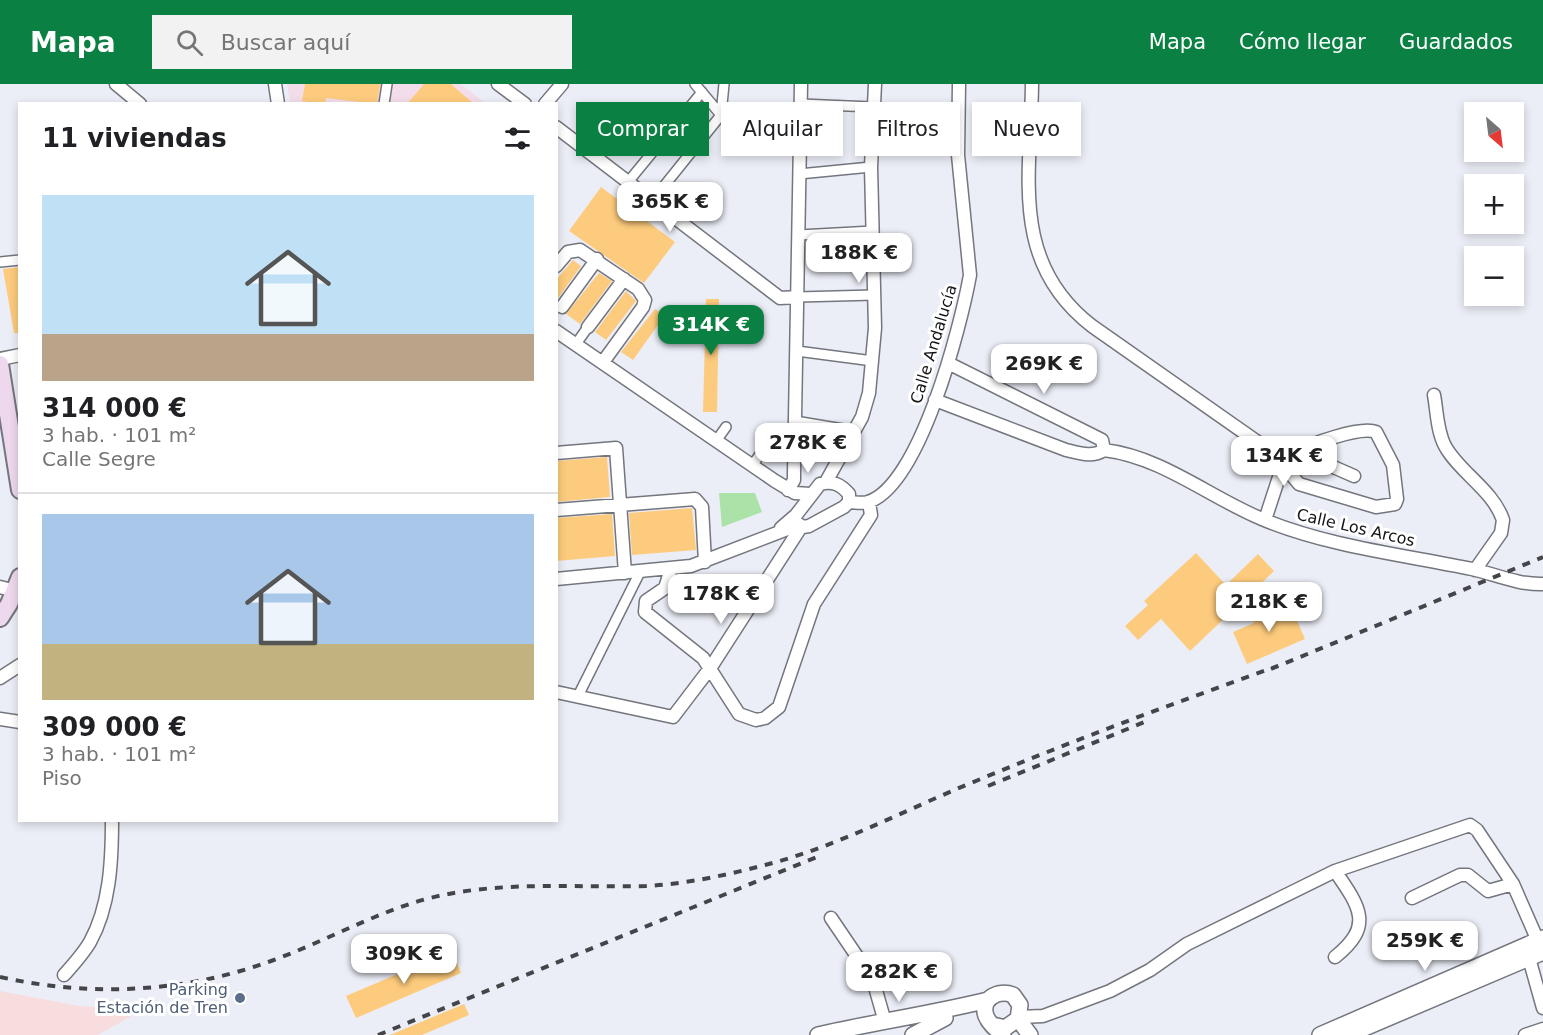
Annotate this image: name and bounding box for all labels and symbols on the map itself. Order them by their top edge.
north arrow [1464,102,1524,162]
pin: 365K € [621,182,719,233]
pin: 188K € [810,233,908,284]
street label: Calle Andalucía [906,282,961,406]
pin: 314K € [662,305,760,356]
pin: 269K € [995,344,1093,395]
pin: 278K € [759,423,857,474]
pin: 134K € [1235,436,1333,487]
street label: Calle Los Arcos [1295,505,1417,550]
pin: 178K € [672,574,770,625]
pin: 218K € [1220,582,1318,633]
pin: 259K € [1376,921,1474,972]
pin: 309K € [355,934,453,985]
pin: 282K € [850,952,948,1003]
place label: Parking Estación de Tren [97,980,228,1017]
marker: Parking Estación de Tren [233,991,247,1005]

